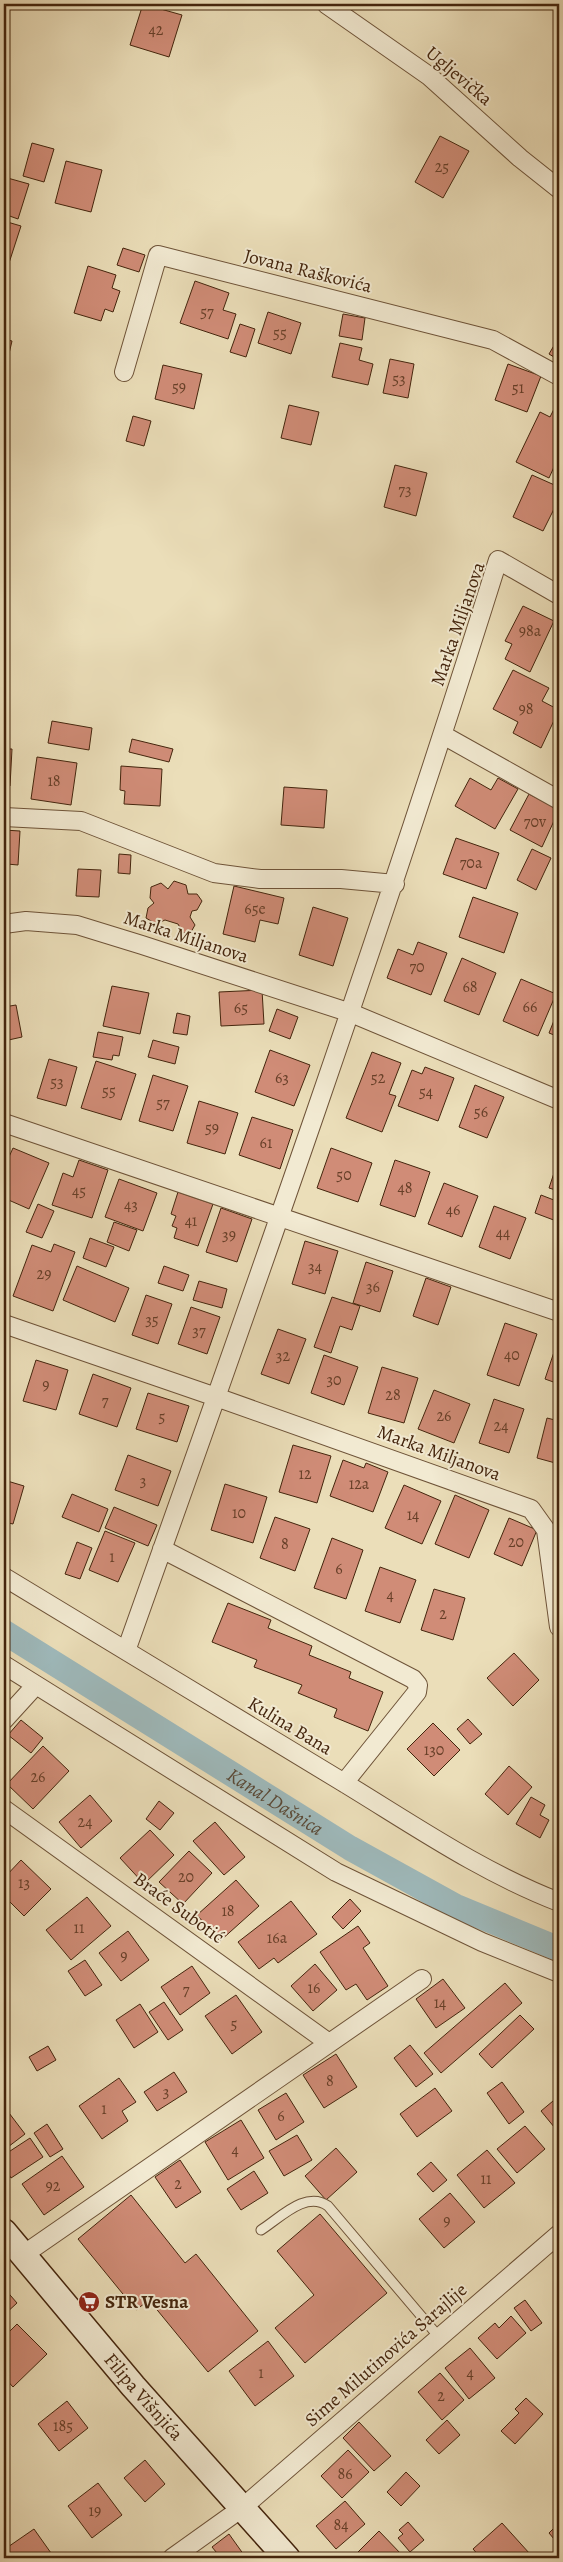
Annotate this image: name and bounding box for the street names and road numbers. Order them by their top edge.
street label: Ugljevička [420,40,498,112]
street label: Jovana Raškovića [241,243,375,300]
street label: Marka Miljanova [425,558,491,690]
street label: Marka Miljanova [120,905,252,969]
street label: Marka Miljanova [374,1419,505,1487]
street label: Kulina Bana [243,1691,337,1762]
street label: Braće Subotić [128,1866,230,1950]
street label: Sime Milutinovića Sarajlije [299,2277,473,2433]
street label: Filipa Višnjića [98,2348,189,2446]

